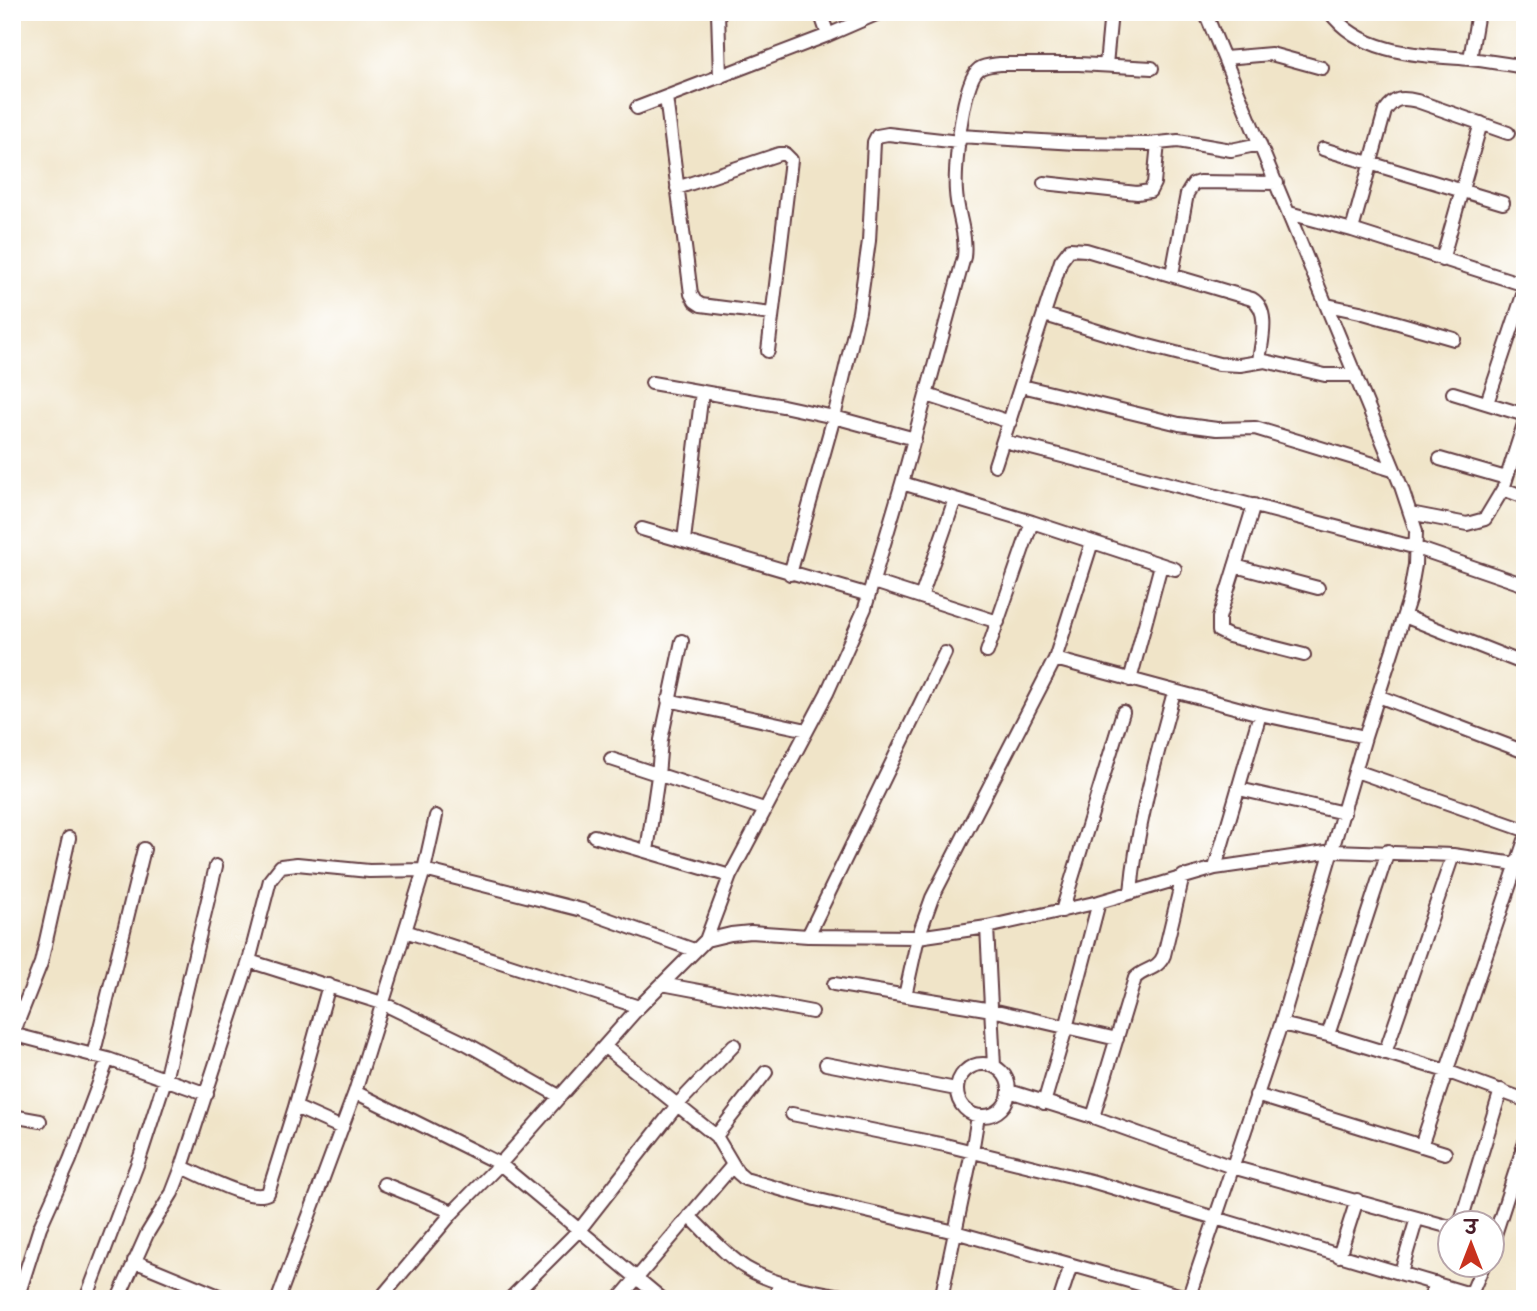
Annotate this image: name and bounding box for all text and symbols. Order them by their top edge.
north arrow [1436,1210,1506,1280]
text: उ [1463,1219,1480,1242]

